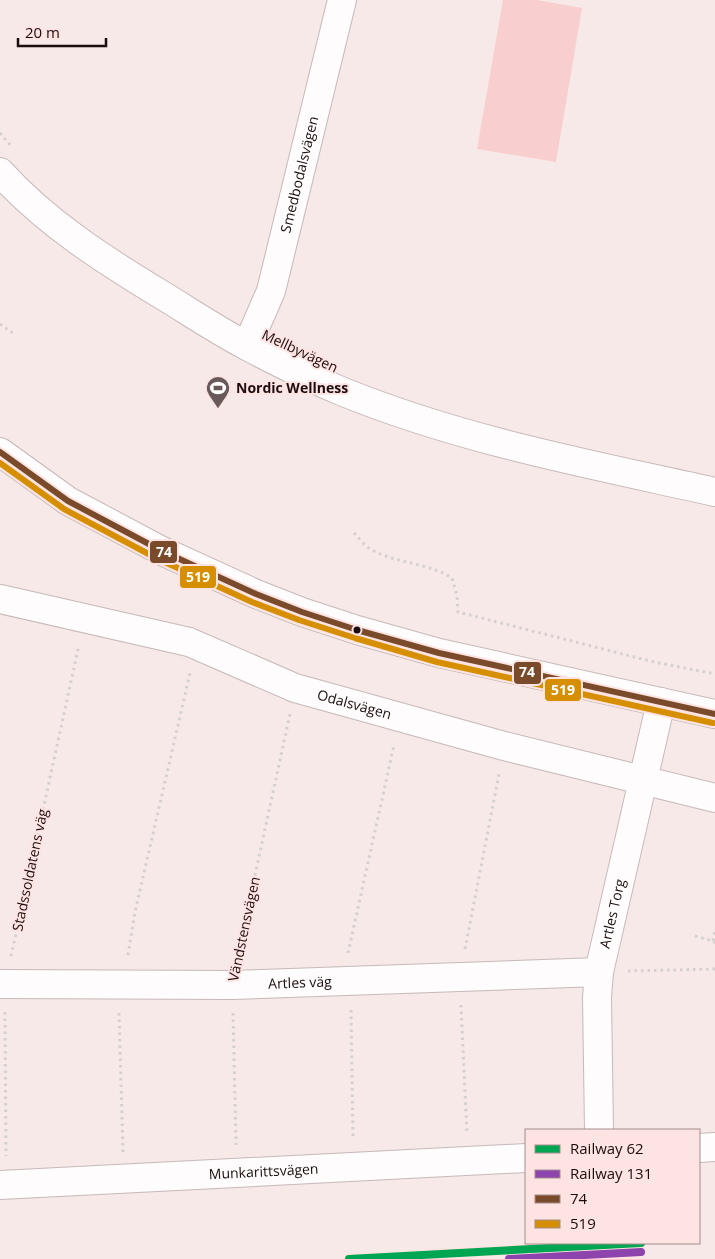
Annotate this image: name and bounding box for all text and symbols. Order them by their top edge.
scale bar [18,15,105,47]
text: 20 m [25,22,60,42]
street label: Smedbodalsvägen [276,114,322,235]
street label: Mellbyvägen [259,325,341,376]
sports icon: Nordic Wellness [205,375,231,409]
place label: Nordic Wellness [236,378,348,397]
line badge: 74 [149,540,178,564]
text: 74 [156,542,172,561]
line badge: 519 [179,565,217,589]
text: 519 [186,567,210,586]
unlabelled marker [352,625,362,635]
line badge: 74 [513,661,542,685]
text: 74 [519,662,535,681]
line badge: 519 [544,678,582,702]
text: 519 [551,680,575,699]
street label: Odalsvägen [315,685,394,723]
street label: Stadssoldatens väg [7,807,52,933]
street label: Vändstensvägen [223,875,264,983]
street label: Artles Torg [595,876,629,950]
street label: Artles väg [268,971,333,993]
legend [525,1129,700,1244]
text: Railway 62 [570,1138,644,1158]
street label: Munkarittsvägen [208,1159,319,1183]
text: Railway 131 [570,1163,652,1183]
text: 74 [570,1188,588,1208]
text: 519 [570,1213,596,1233]

